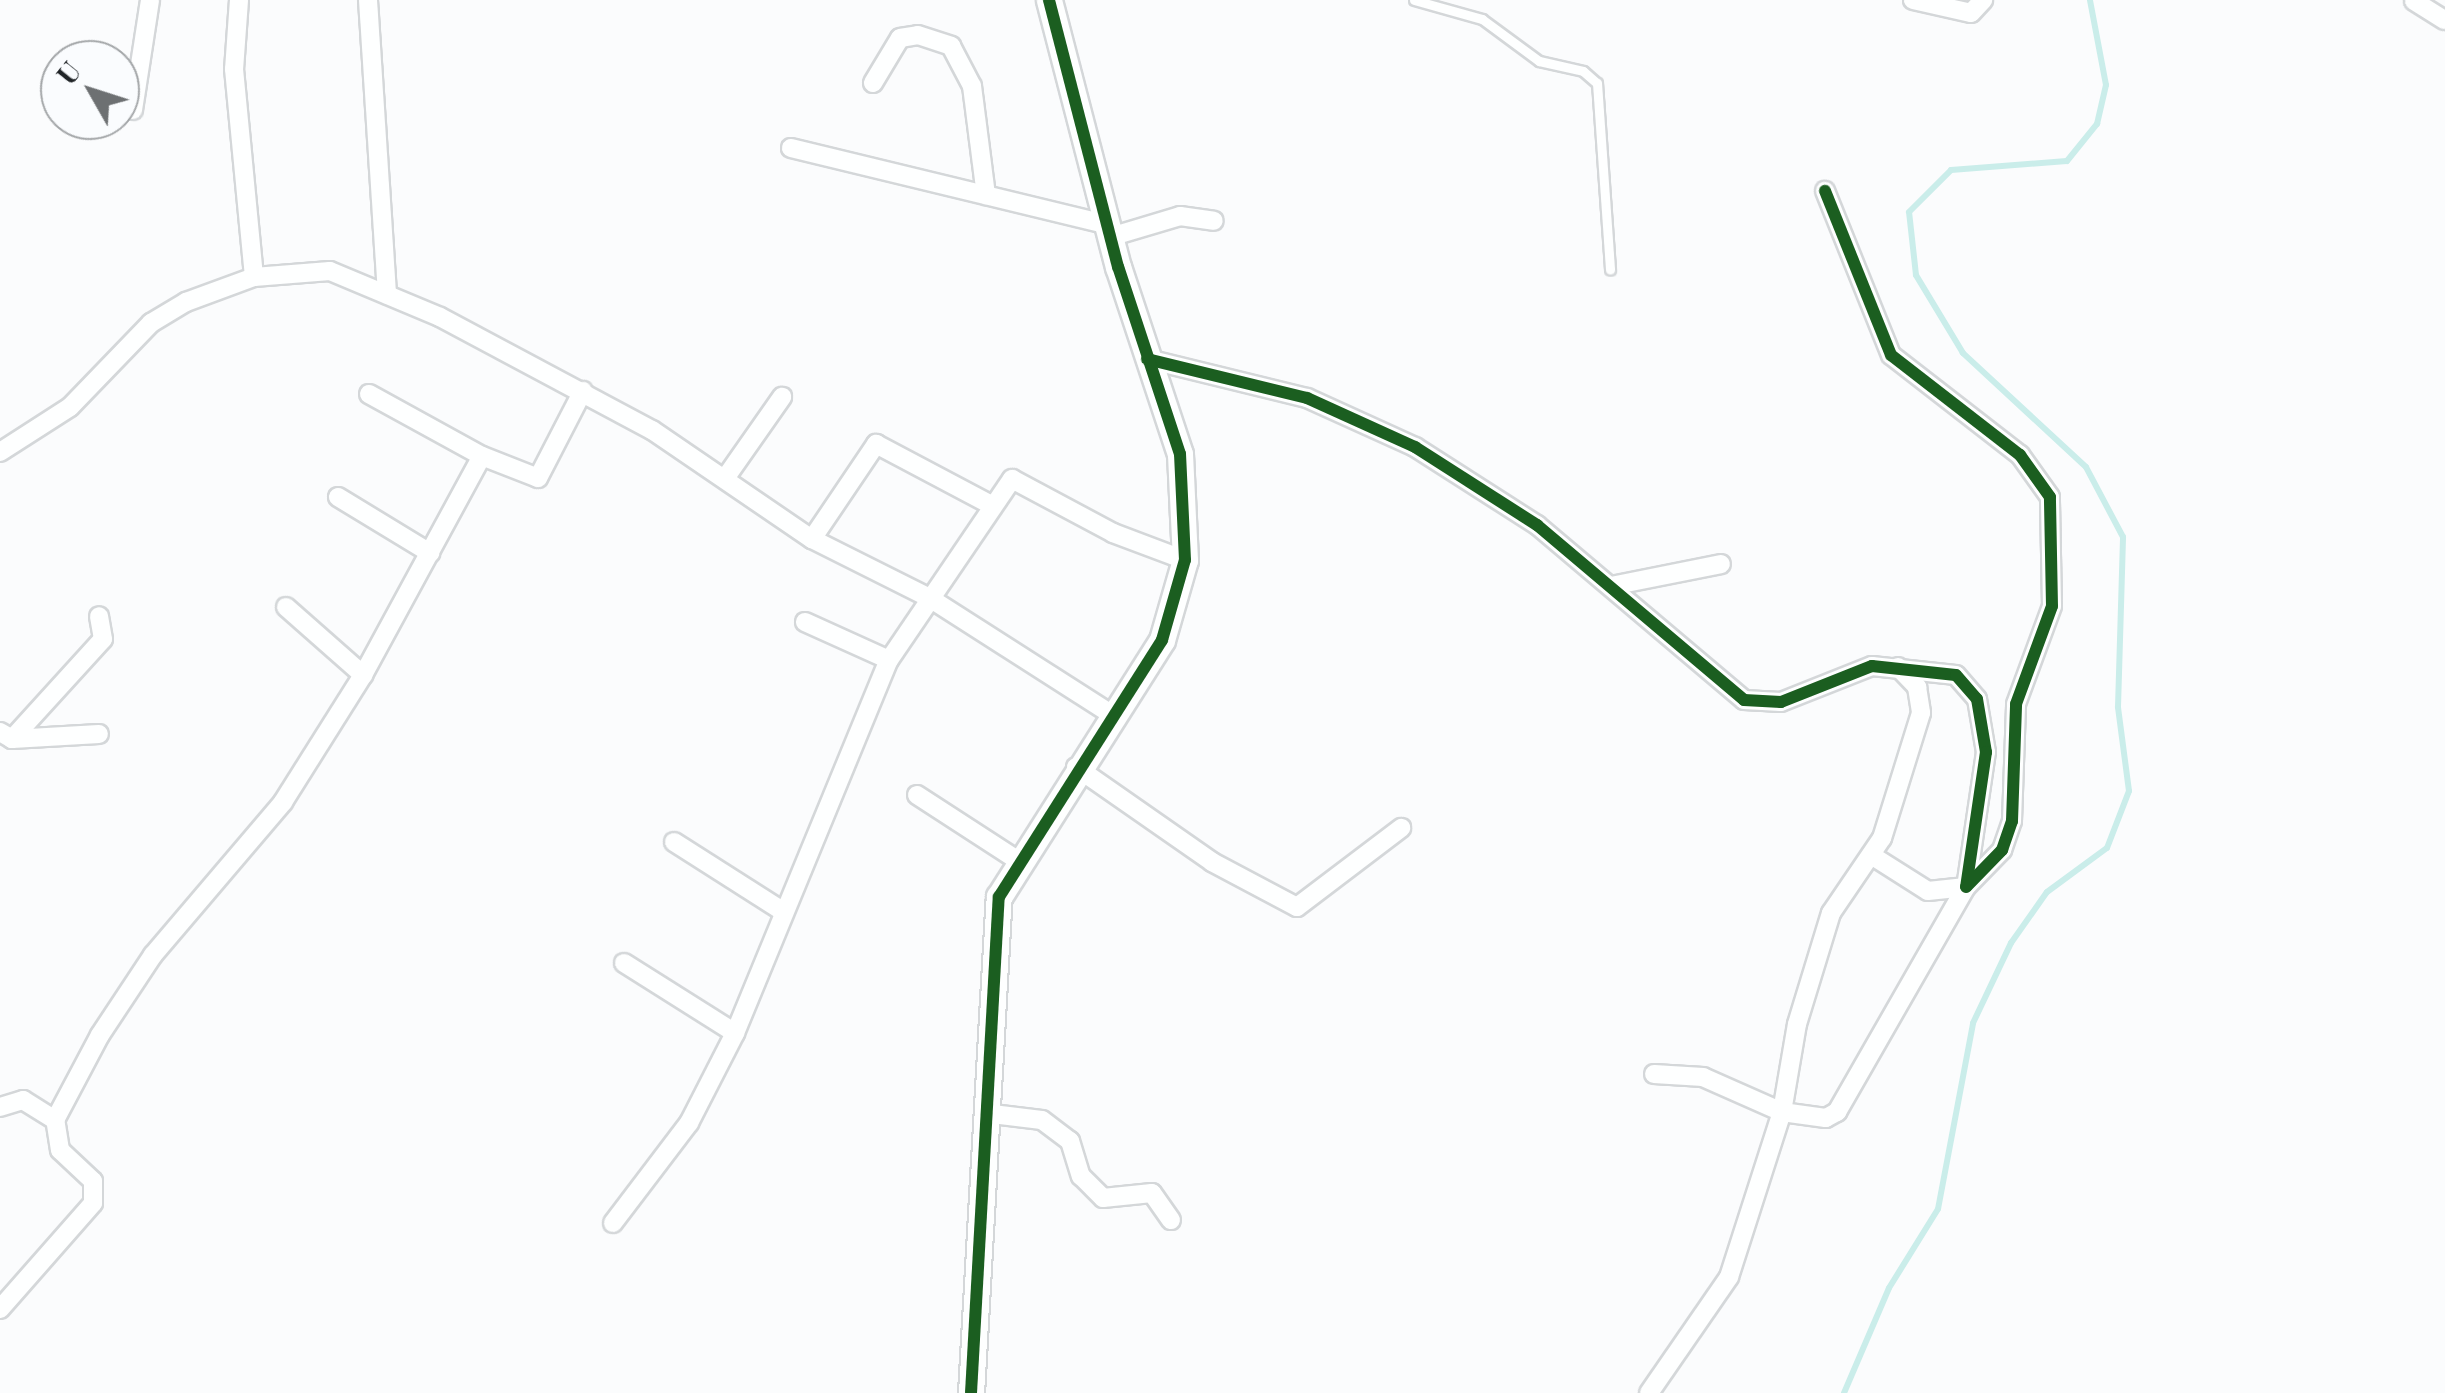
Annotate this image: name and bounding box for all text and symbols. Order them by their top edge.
north arrow [40,40,140,140]
text: U [47,53,88,91]

